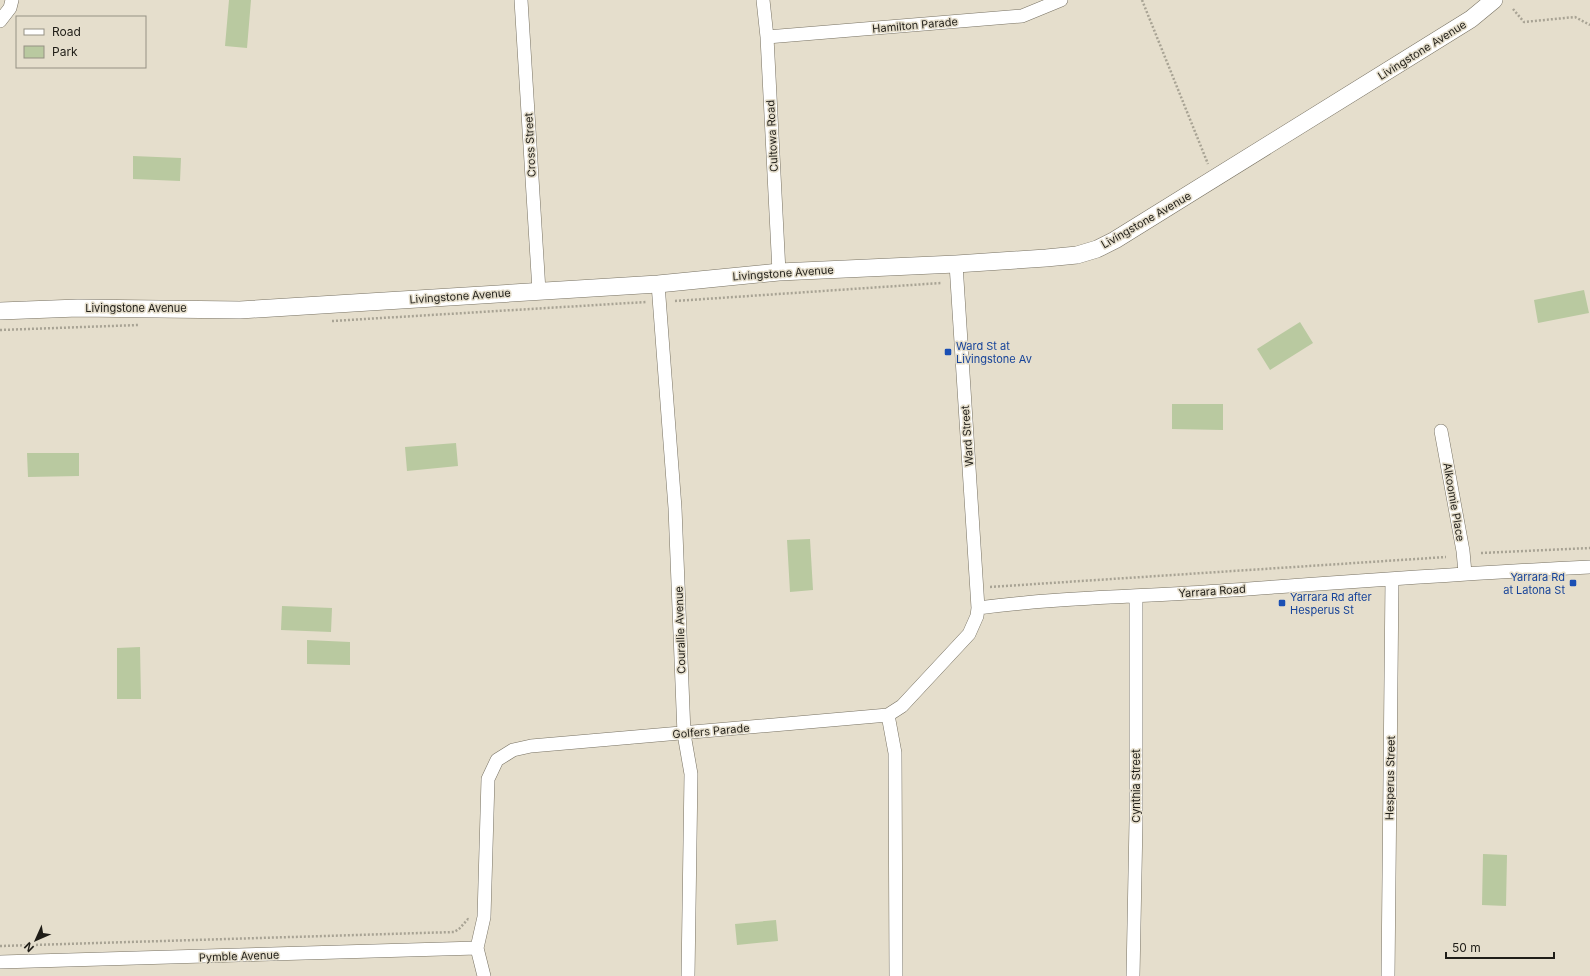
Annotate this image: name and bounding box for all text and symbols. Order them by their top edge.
street label: Hamilton Parade [872,14,958,36]
legend [16,16,146,68]
street label: Livingstone Avenue [1375,17,1469,83]
text: Road [52,24,81,39]
text: Park [52,44,78,59]
street label: Cultowa Road [763,100,781,172]
street label: Cross Street [521,112,539,177]
street label: Livingstone Avenue [1099,189,1193,251]
street label: Livingstone Avenue [732,262,834,284]
street label: Livingstone Avenue [409,285,511,307]
street label: Livingstone Avenue [85,301,187,315]
place label: Ward St at Livingstone Av [956,339,1032,366]
marker: Ward St at Livingstone Av [943,347,953,357]
street label: Ward Street [958,405,976,467]
street label: Alkoomie Place [1440,462,1468,542]
place label: Yarrara Rd at Latona St [1503,570,1565,597]
marker: Yarrara Rd at Latona St [1568,578,1578,588]
street label: Yarrara Road [1178,582,1246,600]
street label: Courallie Avenue [671,586,689,674]
place label: Yarrara Rd after Hesperus St [1290,590,1372,617]
marker: Yarrara Rd after Hesperus St [1277,598,1287,608]
street label: Golfers Parade [672,721,750,741]
street label: Hesperus Street [1382,735,1398,820]
street label: Cynthia Street [1129,749,1143,823]
north arrow [16,920,56,960]
scale bar [1446,934,1554,960]
text: N [21,939,37,955]
text: 50 m [1452,940,1481,955]
street label: Pymble Avenue [199,948,279,964]

